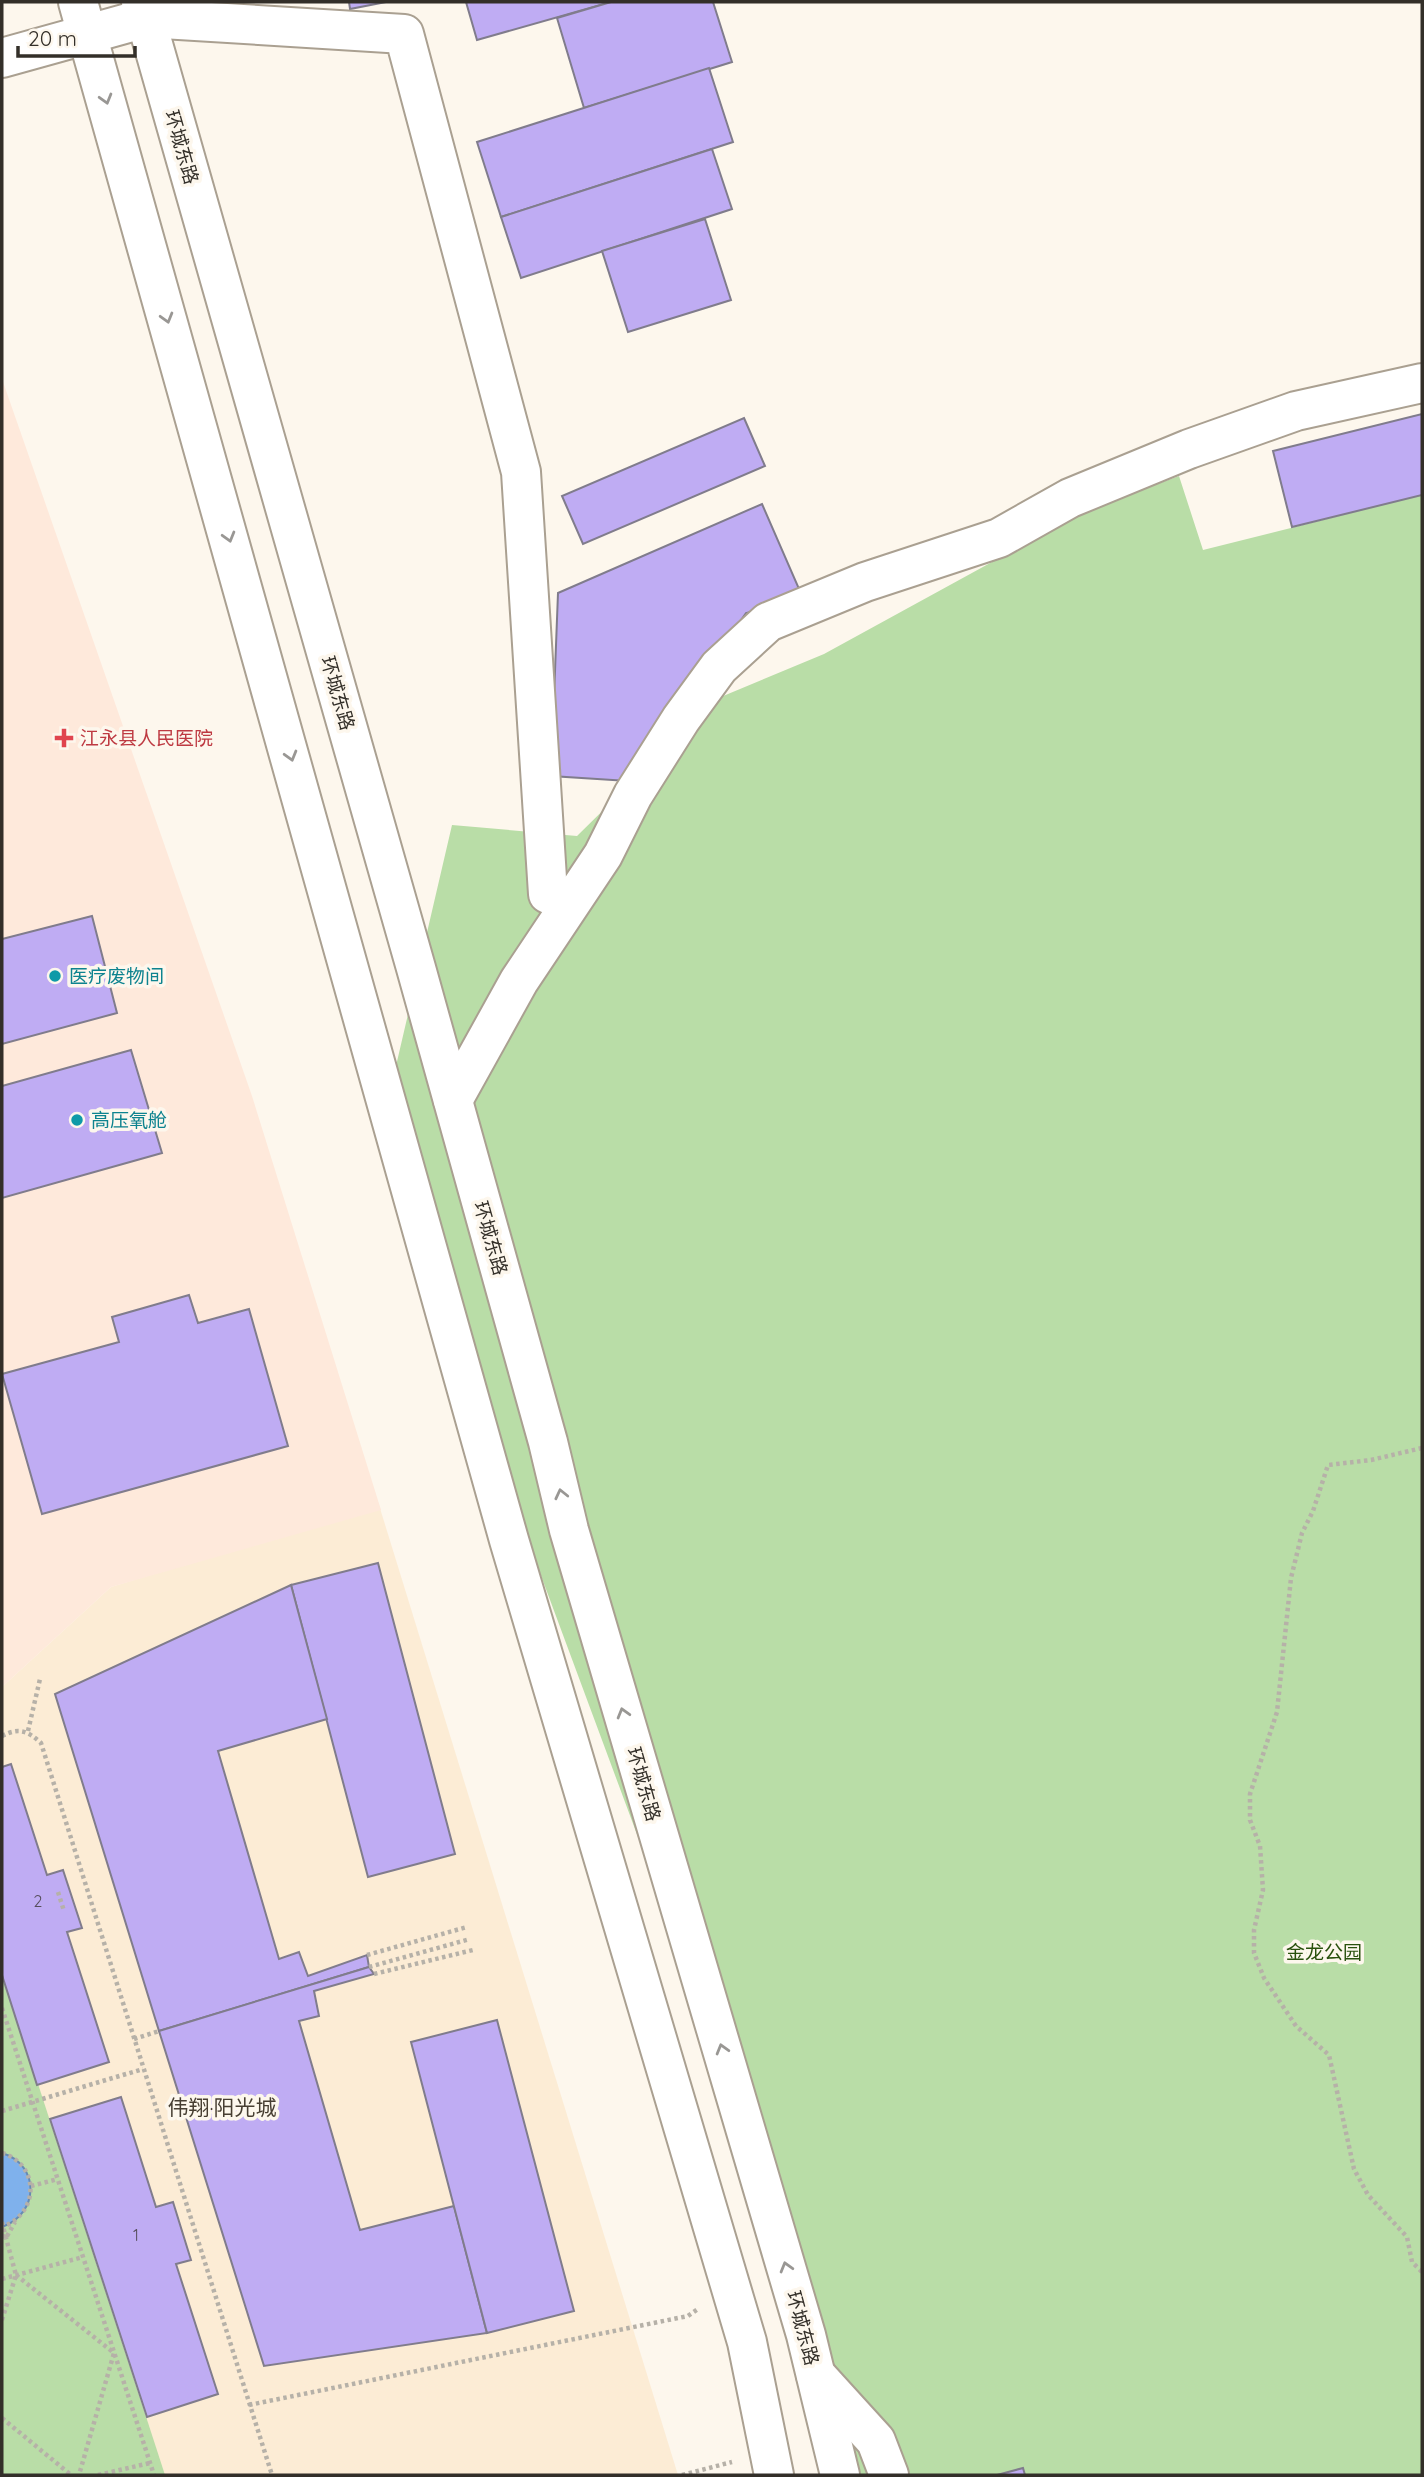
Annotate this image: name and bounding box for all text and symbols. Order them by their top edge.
scale bar [18,14,135,58]
text: 20 m [28,25,77,51]
one-way arrow [97,93,112,105]
street label: 环城东路 [160,107,204,187]
one-way arrow [159,312,174,324]
one-way arrow [221,531,236,543]
street label: 环城东路 [316,653,360,733]
place label: 江永县人民医院 [80,726,213,750]
marker: 江永县人民医院 [54,728,74,748]
one-way arrow [283,750,297,762]
place label: 医疗废物间 [69,964,164,988]
marker: 医疗废物间 [47,968,63,984]
place label: 高压氧舱 [91,1108,167,1132]
marker: 高压氧舱 [69,1112,85,1128]
street label: 环城东路 [469,1198,513,1278]
one-way arrow [554,1488,569,1500]
one-way arrow [616,1707,631,1719]
street label: 环城东路 [622,1744,666,1824]
house number: 2 [34,1891,43,1911]
park label: 金龙公园 [1286,1940,1362,1964]
one-way arrow [715,2043,730,2055]
district label: 伟翔·阳光城 [167,2094,277,2120]
house number: 1 [133,2225,139,2245]
one-way arrow [780,2261,795,2273]
street label: 环城东路 [782,2288,824,2368]

